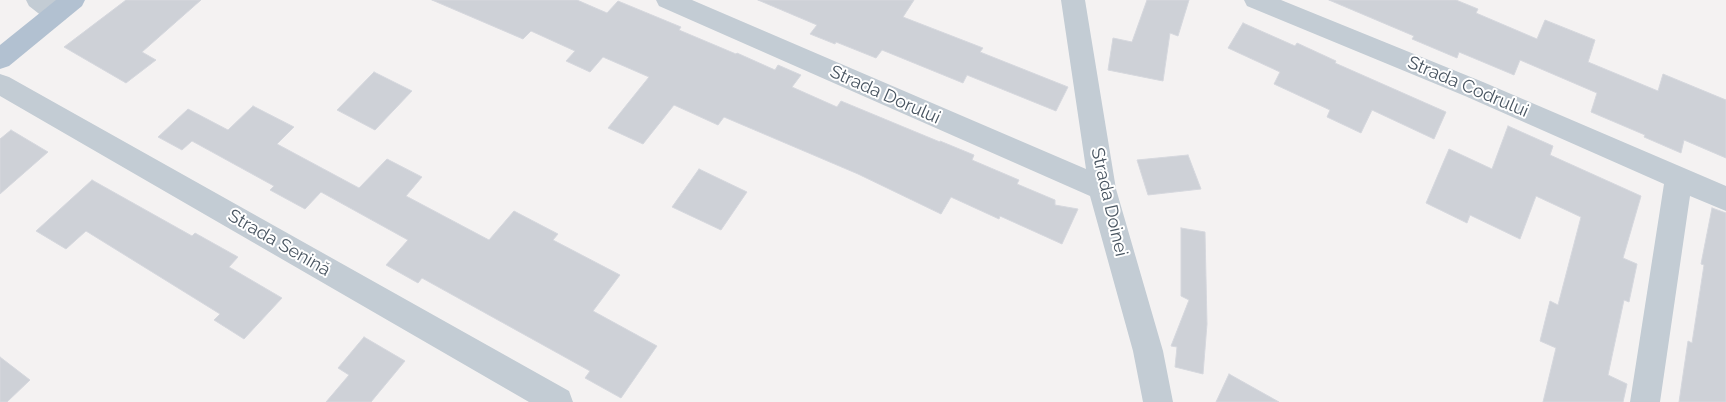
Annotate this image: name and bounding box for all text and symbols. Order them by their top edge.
street label: Strada Codrului [1404,52,1532,122]
street label: Strada Dorului [826,61,944,129]
street label: Strada Doinei [1086,146,1132,258]
street label: Strada Senină [224,205,334,281]

